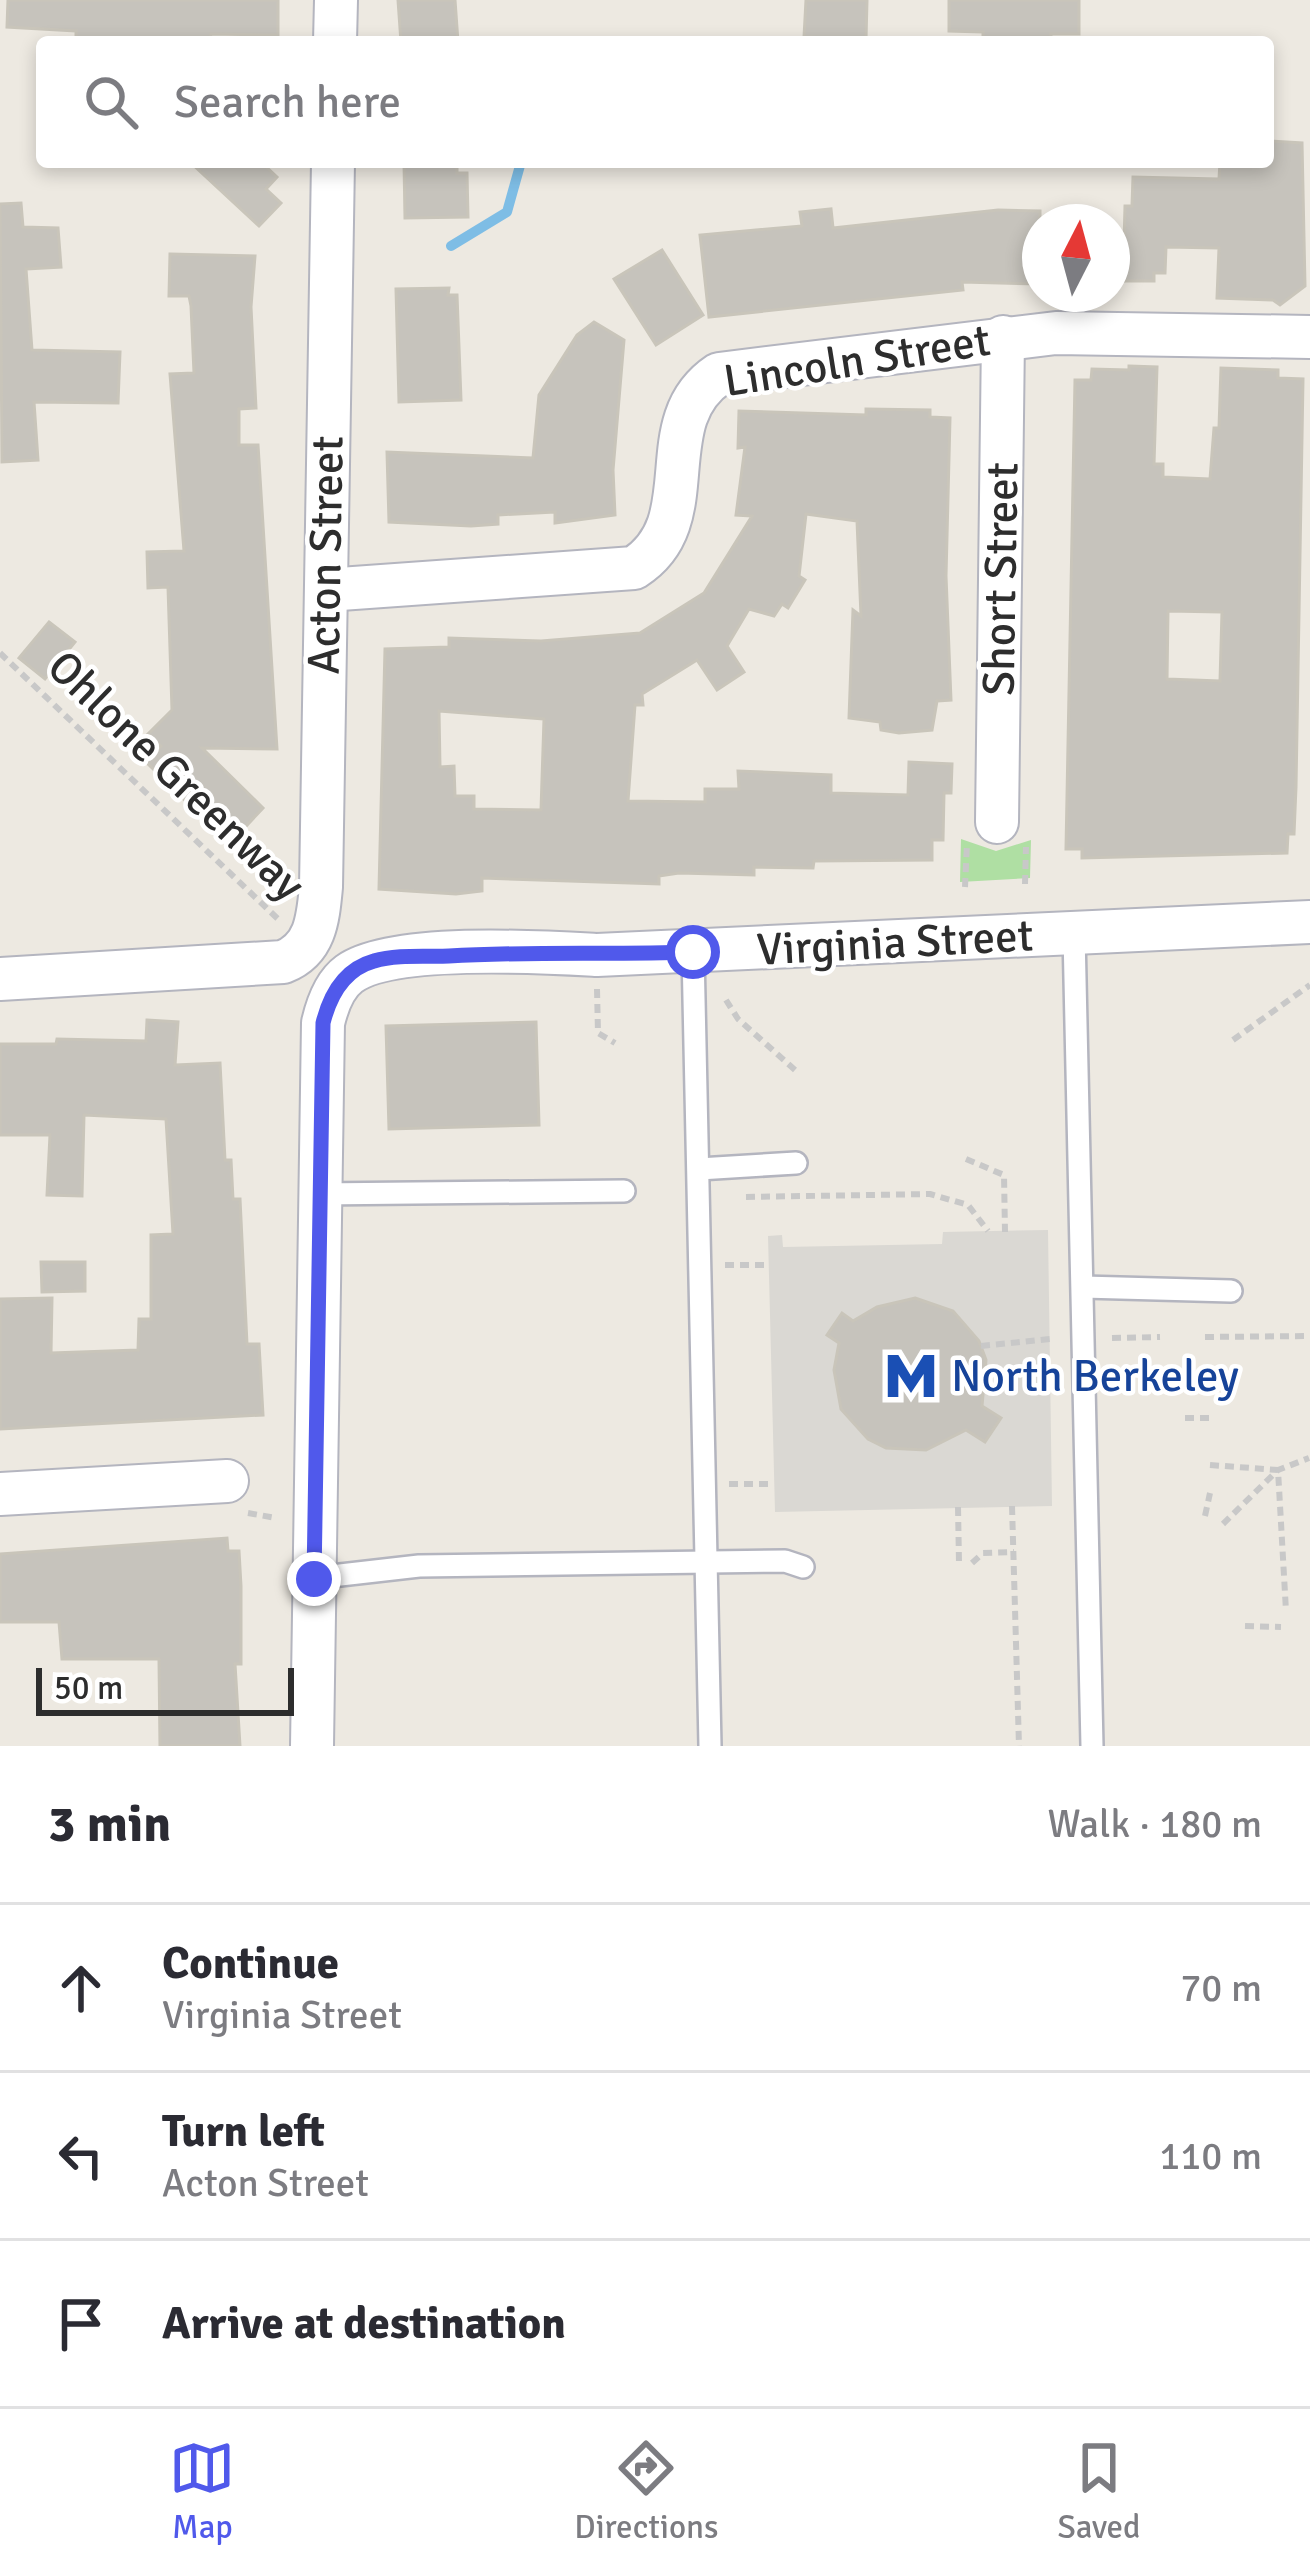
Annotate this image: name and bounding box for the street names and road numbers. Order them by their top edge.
street label: Lincoln Street [720,313,994,409]
street label: Acton Street [296,435,356,675]
street label: Short Street [971,462,1031,696]
street label: Ohlone Greenway [36,639,316,913]
street label: Virginia Street [755,908,1035,978]

